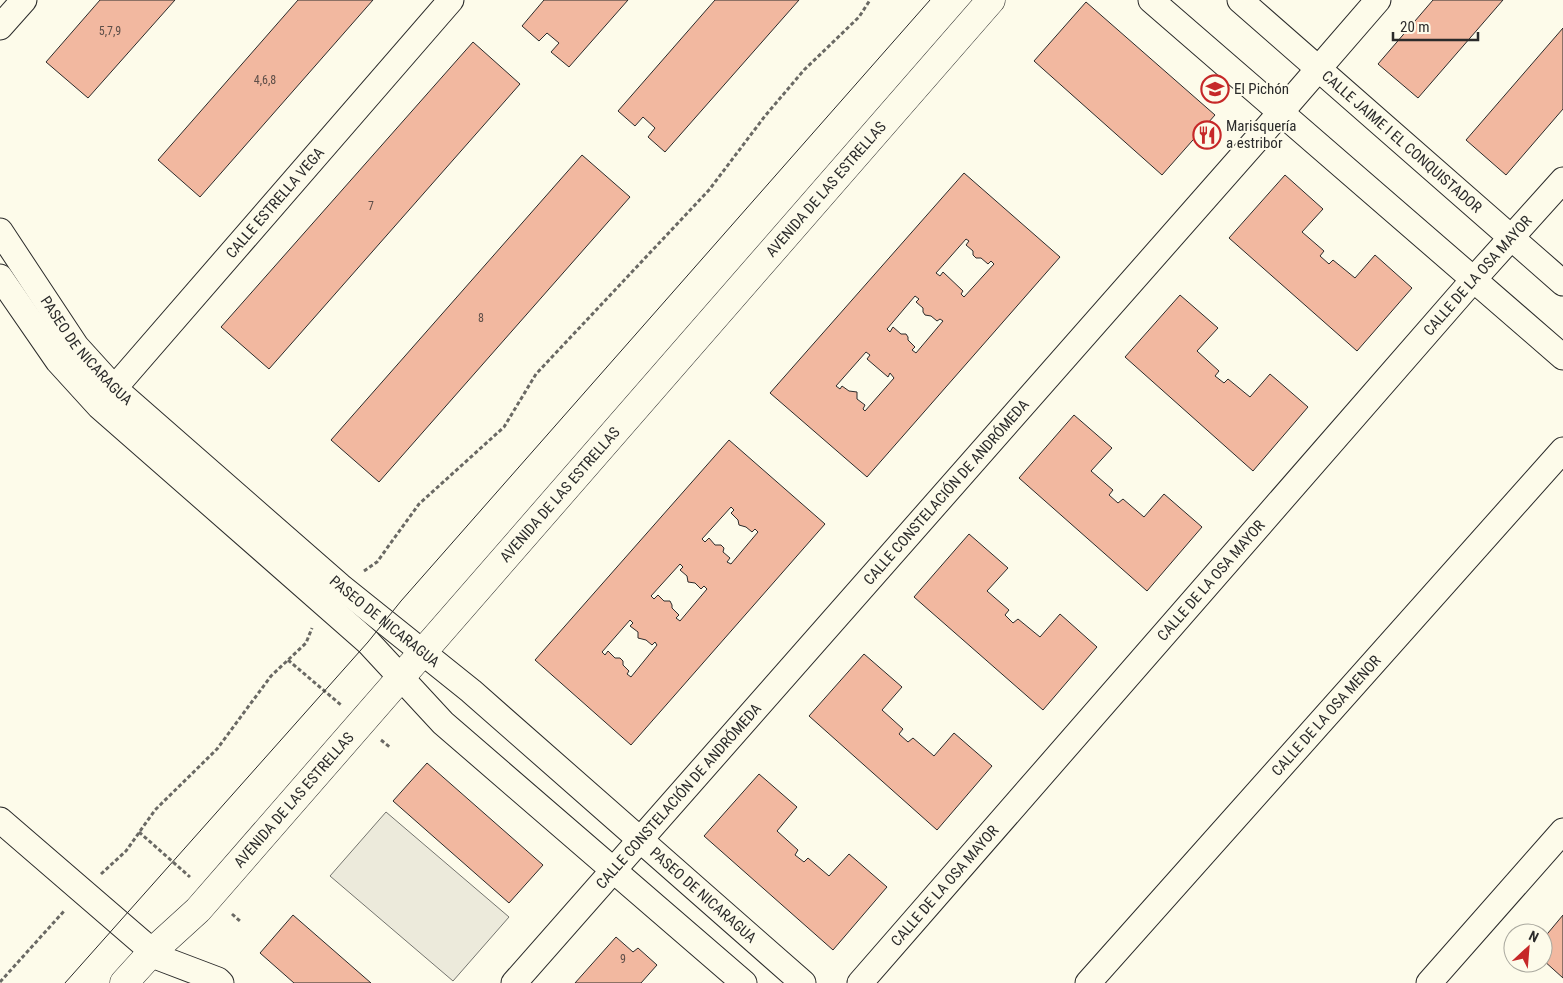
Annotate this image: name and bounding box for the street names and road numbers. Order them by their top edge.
street label: CALLE JAIME I EL CONQUISTADOR [1318,67,1485,217]
street label: AVENIDA DE LAS ESTRELLAS [762,118,890,261]
street label: CALLE ESTRELLA VEGA [222,144,328,262]
street label: CALLE DE LA OSA MAYOR [1420,212,1536,339]
street label: PASEO DE NICARAGUA [37,293,136,409]
street label: CALLE CONSTELACIÓN DE ANDRÓMEDA [860,396,1033,589]
street label: AVENIDA DE LAS ESTRELLAS [496,423,624,566]
street label: CALLE DE LA OSA MAYOR [1154,516,1269,645]
street label: PASEO DE NICARAGUA [326,572,443,671]
street label: CALLE DE LA OSA MENOR [1268,652,1385,780]
street label: CALLE CONSTELACIÓN DE ANDRÓMEDA [592,699,765,893]
street label: AVENIDA DE LAS ESTRELLAS [230,728,358,871]
street label: CALLE DE LA OSA MAYOR [887,822,1002,950]
street label: PASEO DE NICARAGUA [646,844,760,947]

